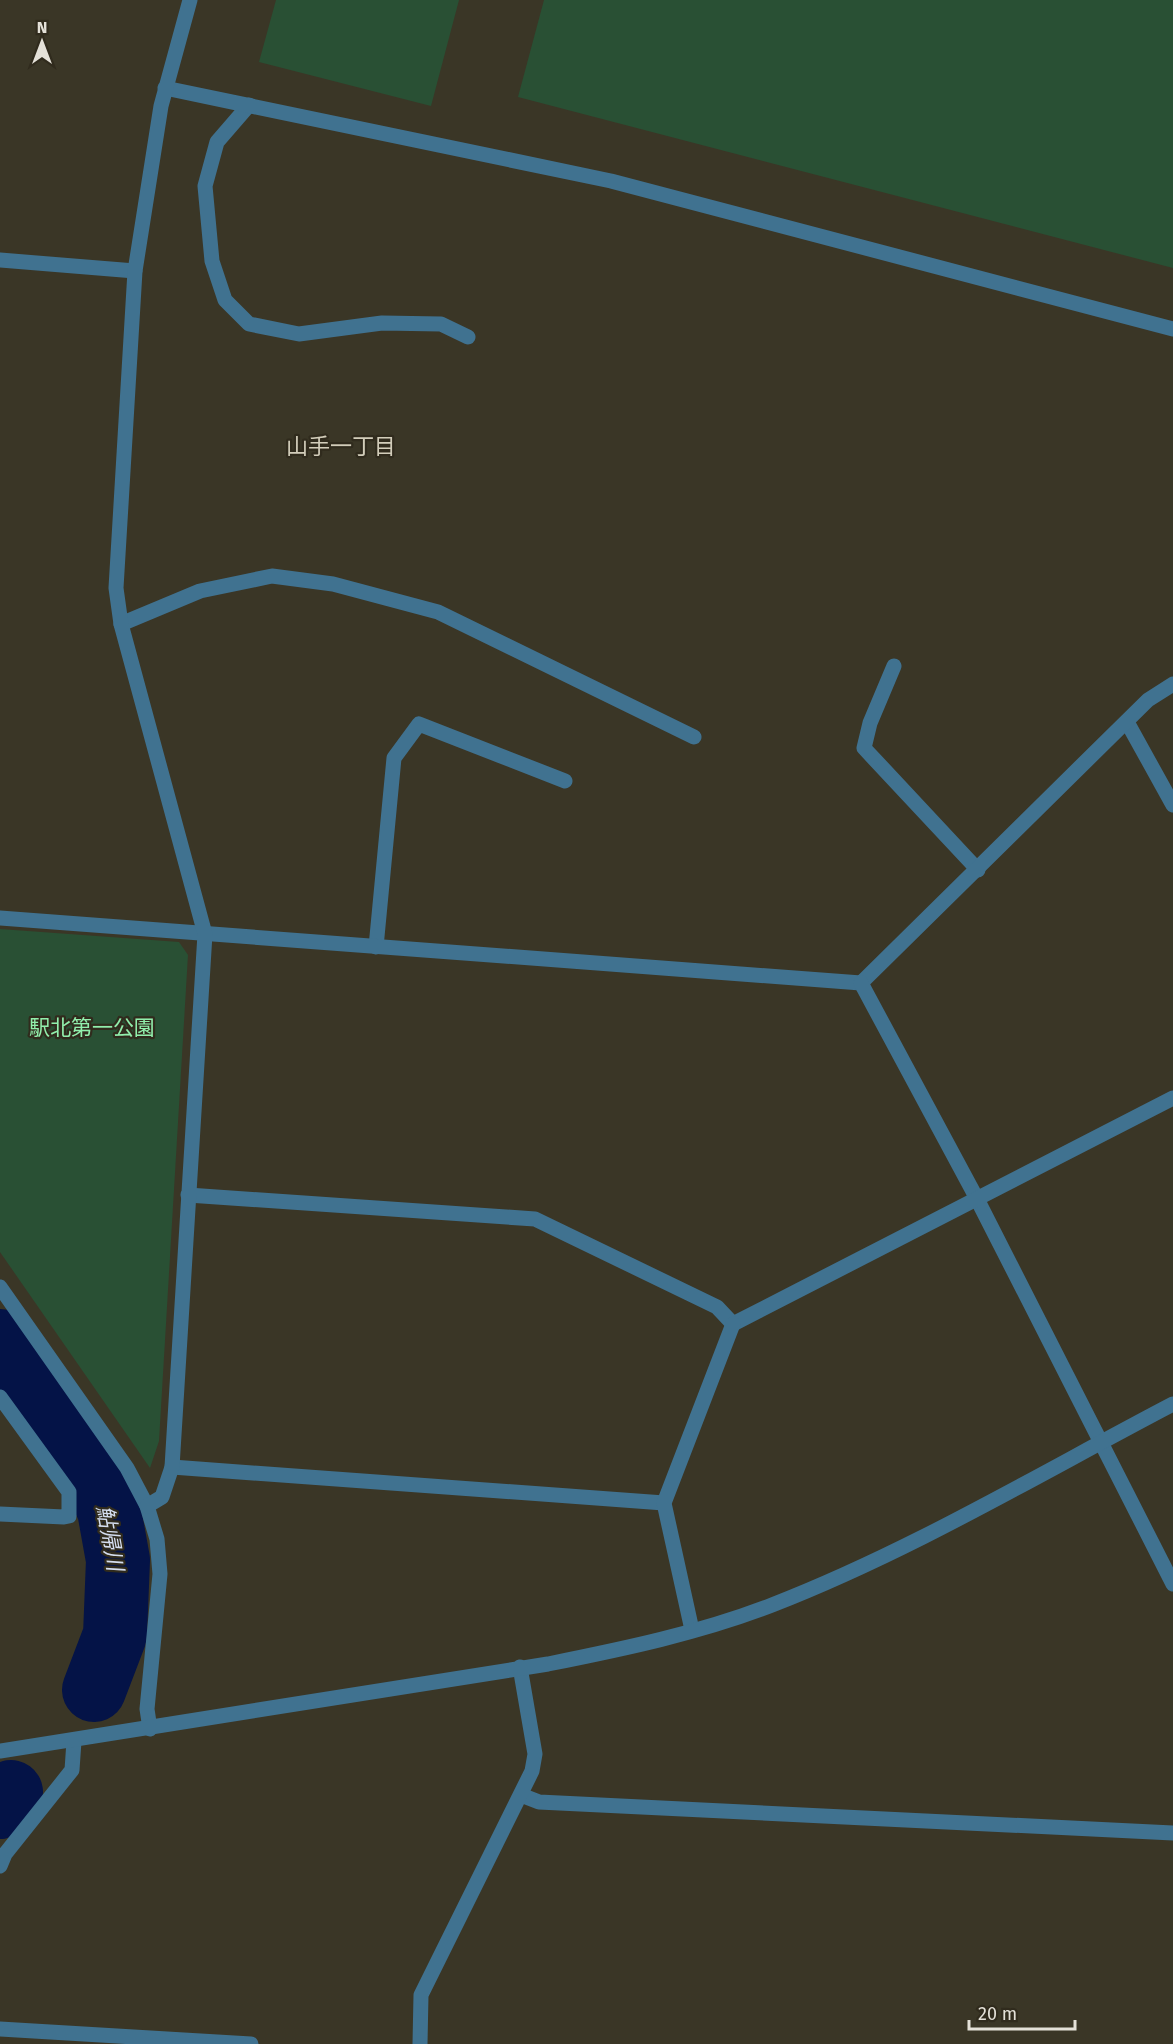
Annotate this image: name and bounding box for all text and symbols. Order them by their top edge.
north arrow [12,12,72,72]
text: N [37,18,47,37]
district label: 山手一丁目 [286,433,396,460]
park label: 駅北第一公園 [29,1015,155,1041]
water label: 鮎帰川 [91,1503,129,1575]
scale bar [969,1993,1076,2031]
text: 20 m [978,2003,1017,2025]

